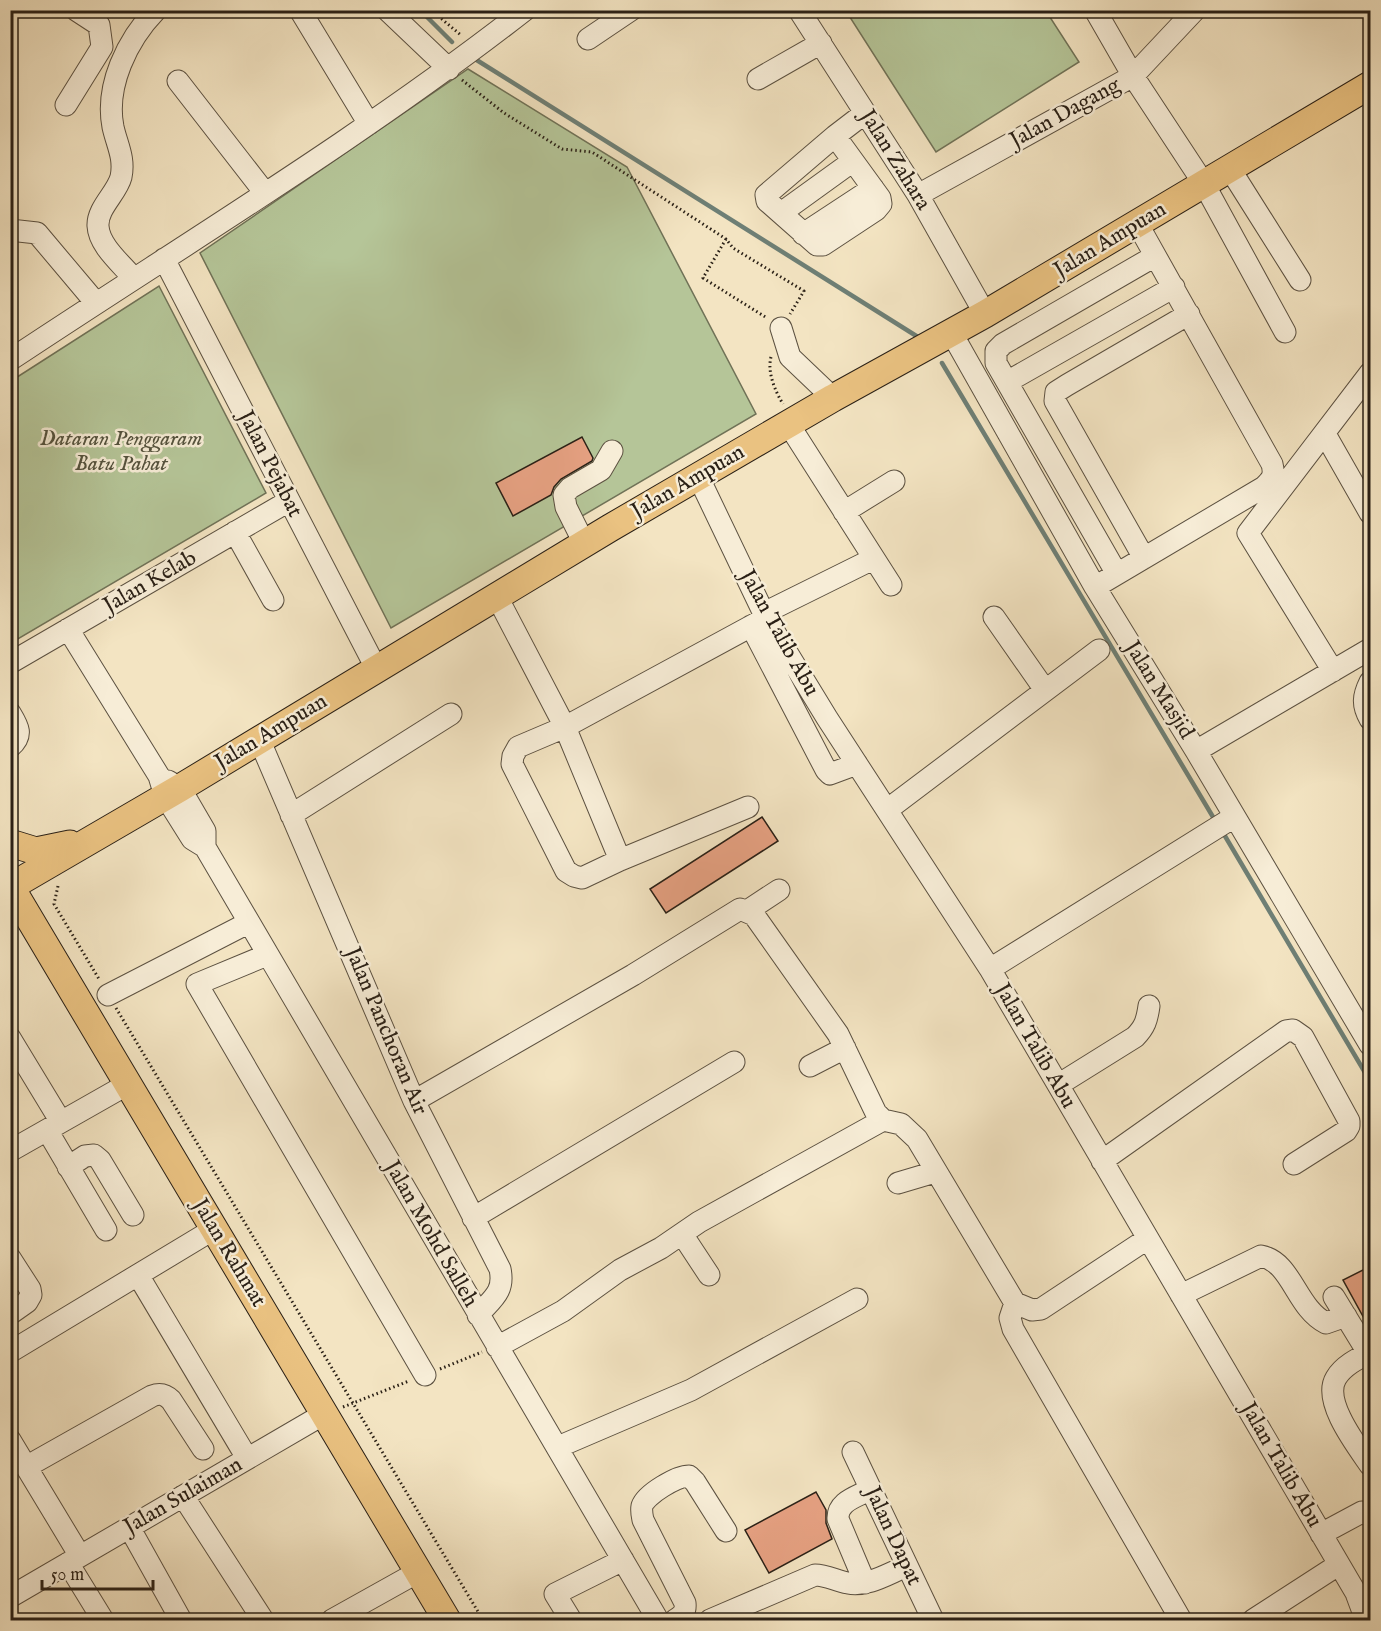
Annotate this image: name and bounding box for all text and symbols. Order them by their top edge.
street label: Jalan Dagang [1002,71,1126,156]
street label: Jalan Zahara [851,102,937,216]
street label: Jalan Ampuan [1046,195,1172,286]
street label: Jalan Pejabat [230,403,309,522]
park label: Dataran Penggaram Batu Pahat [40,425,202,478]
street label: Jalan Ampuan [624,438,750,527]
street label: Jalan Kelab [96,544,202,621]
street label: Jalan Talib Abu [731,562,825,701]
street label: Jalan Masjid [1116,633,1200,745]
street label: Jalan Ampuan [207,687,333,778]
street label: Jalan Panchoran Air [337,940,434,1119]
street label: Jalan Talib Abu [986,976,1082,1114]
street label: Jalan Mohd Salleh [376,1153,484,1313]
street label: Jalan Rahmat [184,1191,273,1313]
street label: Jalan Talib Abu [1232,1395,1328,1533]
street label: Jalan Sulaiman [116,1451,248,1543]
street label: Jalan Dapat [857,1479,928,1590]
scale bar [42,1553,153,1591]
text: 50 m [51,1564,84,1587]

